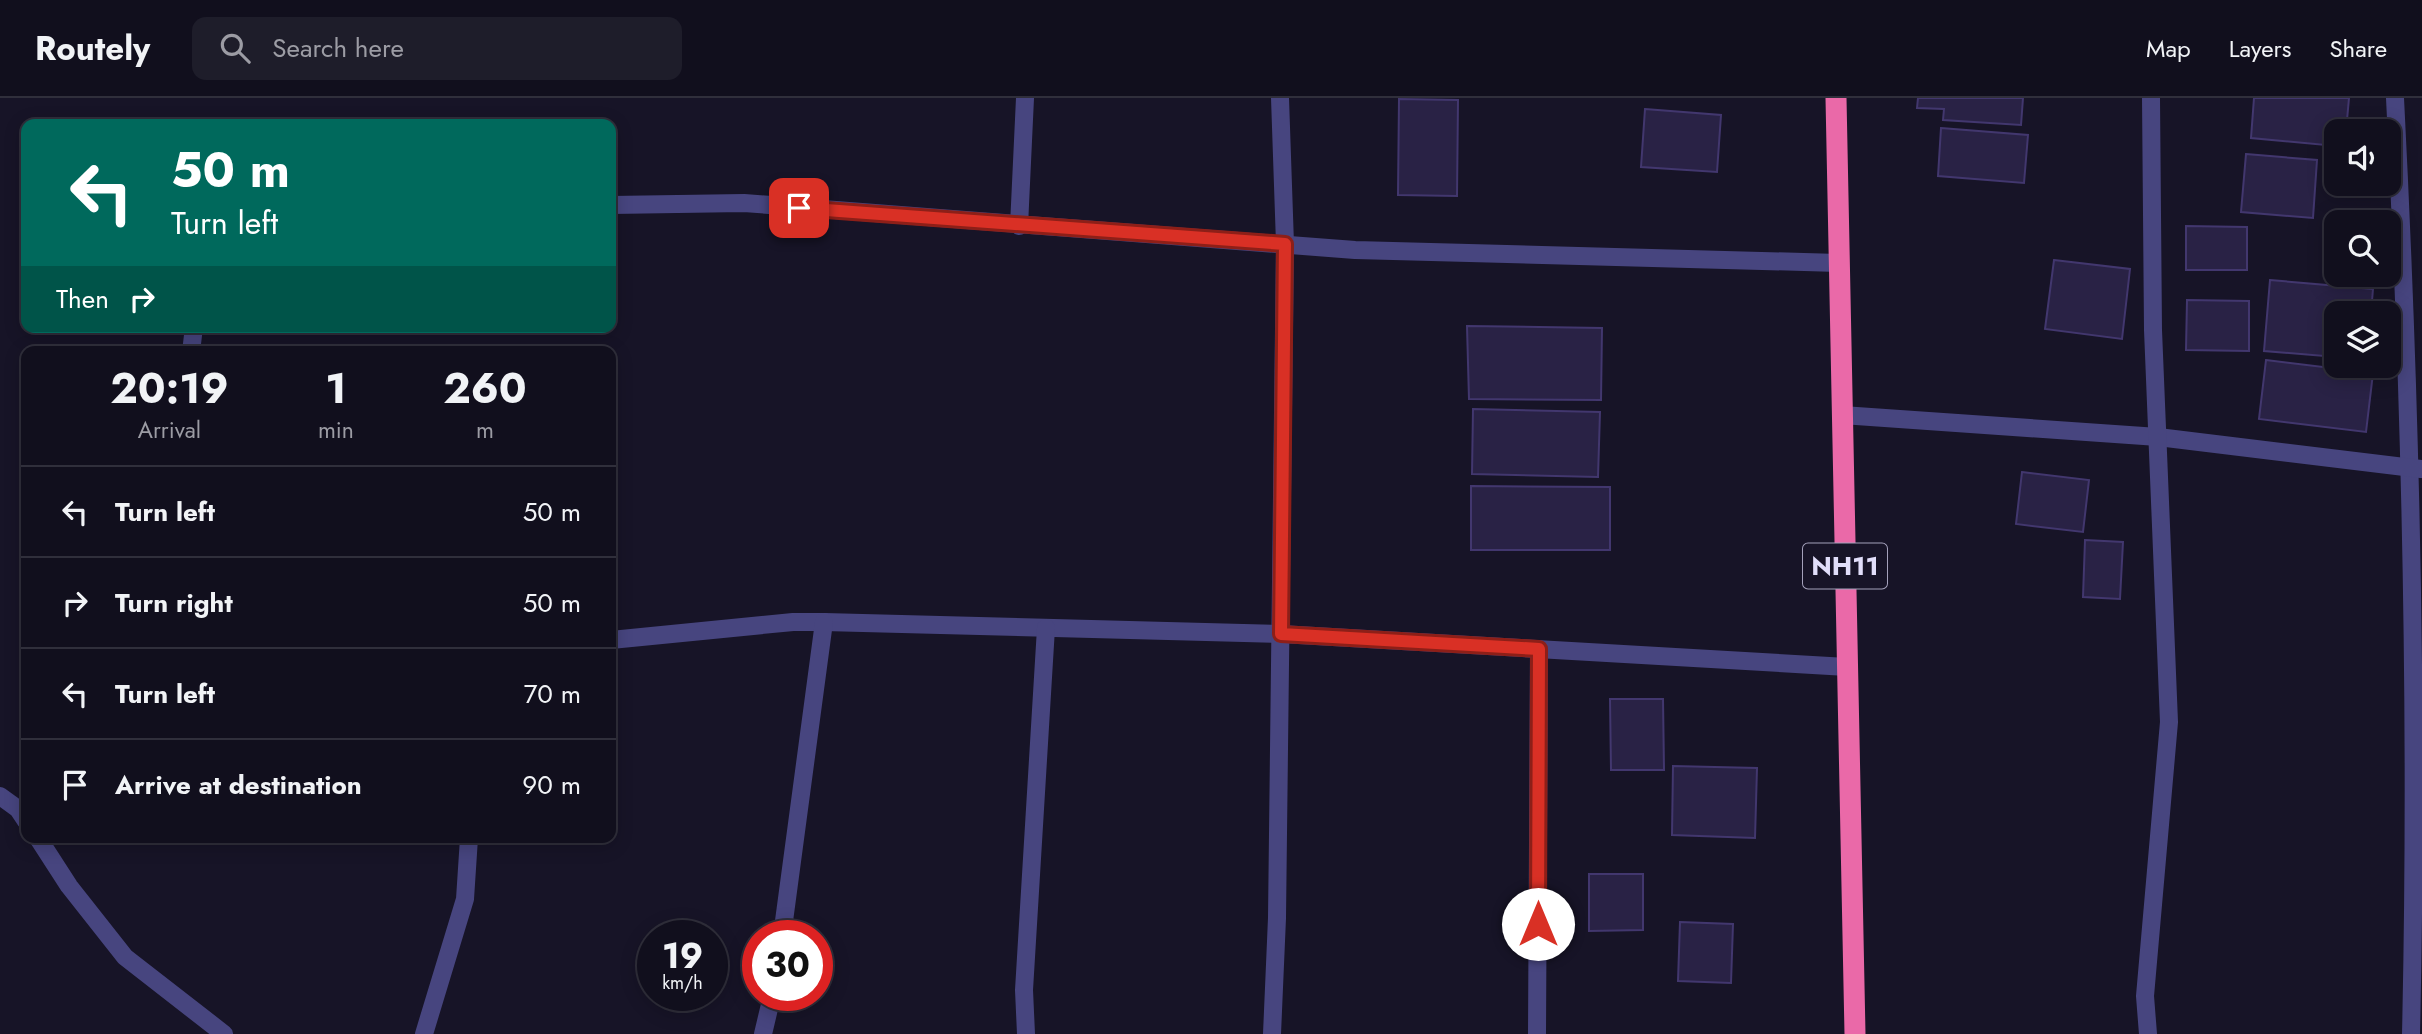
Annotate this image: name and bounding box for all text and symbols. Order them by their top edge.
search box [192,17,682,80]
text: Routely [35,25,150,72]
icon: search [216,29,254,67]
text: Search here [272,29,404,67]
text: Map [2146,31,2191,66]
text: Layers [2229,31,2291,66]
text: Share [2329,31,2387,66]
map controls [2324,119,2401,378]
button: sound [2324,119,2401,196]
text: 50 m [171,135,290,205]
icon: left [56,147,147,238]
pin [769,178,829,238]
icon: arrive [780,189,818,227]
text: Turn left [171,200,278,246]
button: search [2324,210,2401,287]
text: Then [56,280,109,318]
icon: right [123,280,161,318]
button: layers [2324,301,2401,378]
text: 20:19 [110,358,229,419]
text: 1 [325,358,347,419]
text: 260 [443,358,527,419]
text: Arrival [138,413,201,447]
text: min [318,413,354,447]
text: m [476,413,494,447]
icon: left [56,493,94,531]
text: Turn left [115,493,215,531]
text: 50 m [523,493,581,531]
road number: NH11 [1803,544,1887,588]
icon: right [56,584,94,622]
text: Turn right [115,584,233,622]
text: 50 m [523,584,581,622]
icon: left [56,675,94,713]
text: Turn left [115,675,215,713]
text: 70 m [524,675,581,713]
icon: arrive [56,766,94,804]
text: Arrive at destination [115,766,362,804]
text: 90 m [522,766,581,804]
position arrow [1501,887,1575,961]
speed limit sign: 30 [742,920,833,1011]
text: 19 [662,931,703,981]
text: km/h [662,970,703,996]

